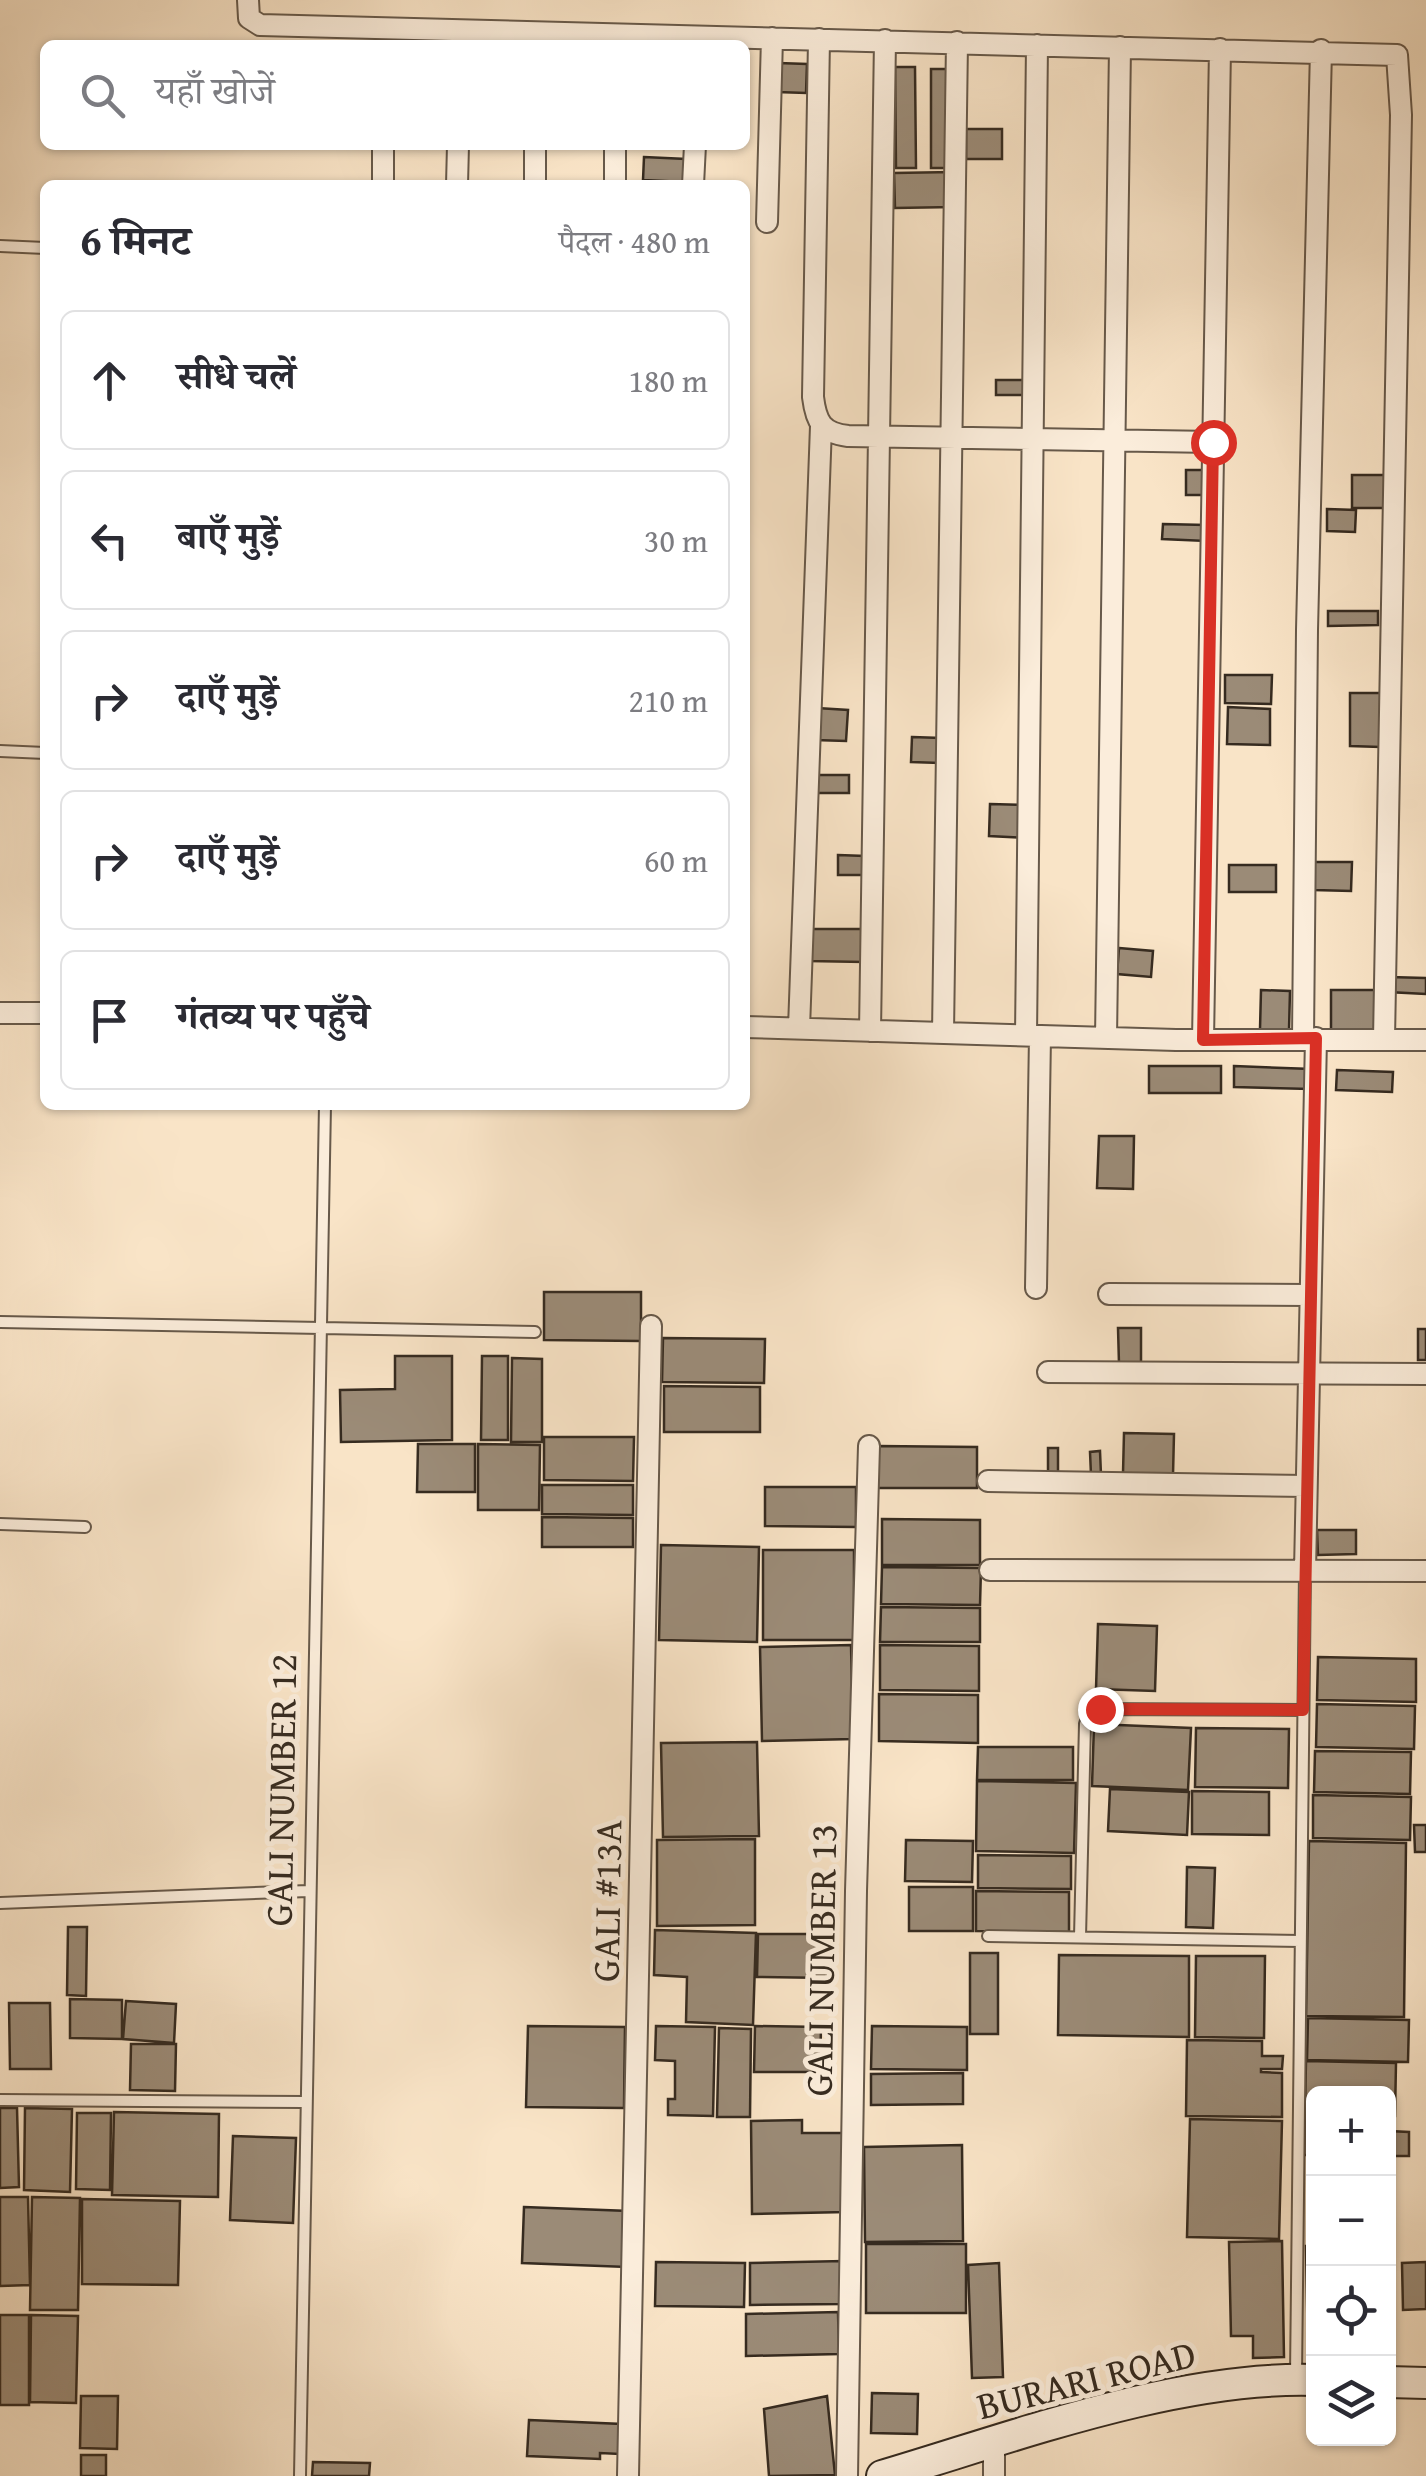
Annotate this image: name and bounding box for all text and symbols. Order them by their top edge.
search box [40,40,750,150]
text: यहाँ खोजें [155,62,275,118]
icon: search [75,68,130,123]
text: 6 मिनट [80,209,191,270]
text: पैदल · 480 m [559,218,710,265]
text: सीधे चलें [177,347,296,403]
icon: ahead [82,353,137,408]
text: 180 m [629,357,708,404]
route start [1191,420,1237,466]
text: बाएँ मुड़ें [177,507,280,563]
icon: left [82,513,137,568]
text: 30 m [644,517,708,564]
text: दाएँ मुड़ें [177,667,278,723]
icon: right [82,673,137,728]
text: 210 m [629,677,708,724]
text: दाएँ मुड़ें [177,827,278,883]
icon: right [82,833,137,888]
text: 60 m [644,837,708,884]
text: गंतव्य पर पहुँचे [177,987,370,1043]
icon: arrive [82,993,137,1048]
street label: GALI NUMBER 12 [250,1653,310,1927]
route end [1078,1687,1124,1733]
street label: GALI #13A [577,1820,635,1982]
street label: GALI NUMBER 13 [790,1823,850,2097]
map controls [1306,2086,1396,2446]
button: + [1306,2086,1396,2176]
button: − [1306,2176,1396,2266]
button: locate [1306,2266,1396,2356]
street label: BURARI ROAD [971,2325,1201,2433]
button: layers [1306,2356,1396,2446]

